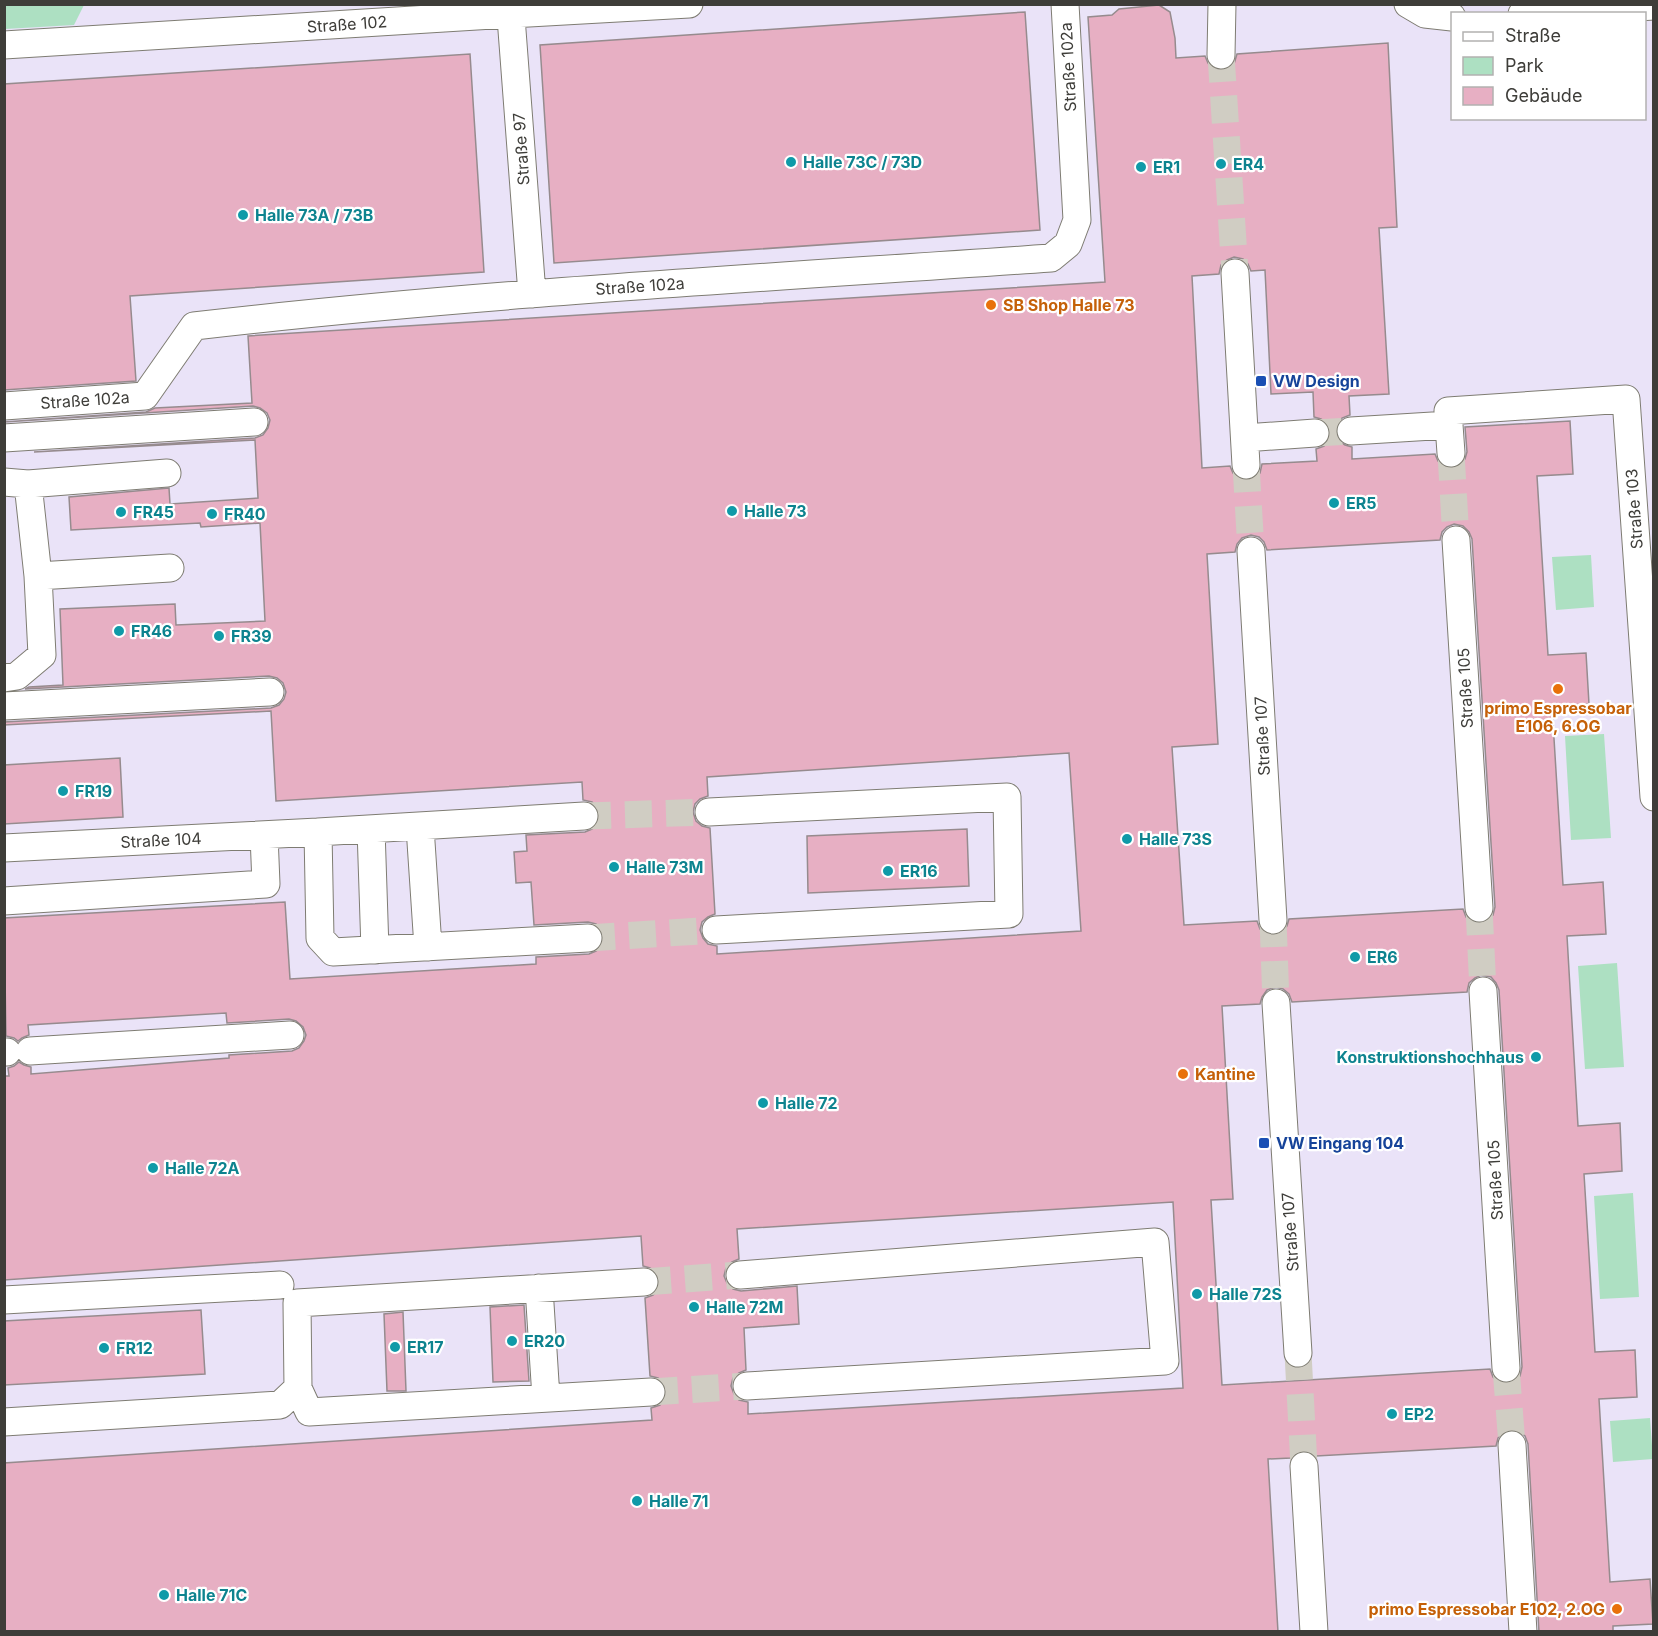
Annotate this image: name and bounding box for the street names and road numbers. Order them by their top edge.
street label: Straße 102 [306,11,388,37]
street label: Straße 102a [1056,22,1080,112]
street label: Straße 97 [508,112,534,186]
street label: Straße 102a [595,273,685,299]
street label: Straße 102a [40,387,130,413]
street label: Straße 103 [1621,468,1647,550]
street label: Straße 105 [1453,647,1477,729]
street label: Straße 107 [1250,696,1274,776]
street label: Straße 104 [120,828,202,852]
street label: Straße 105 [1483,1139,1507,1221]
street label: Straße 107 [1277,1192,1303,1272]

